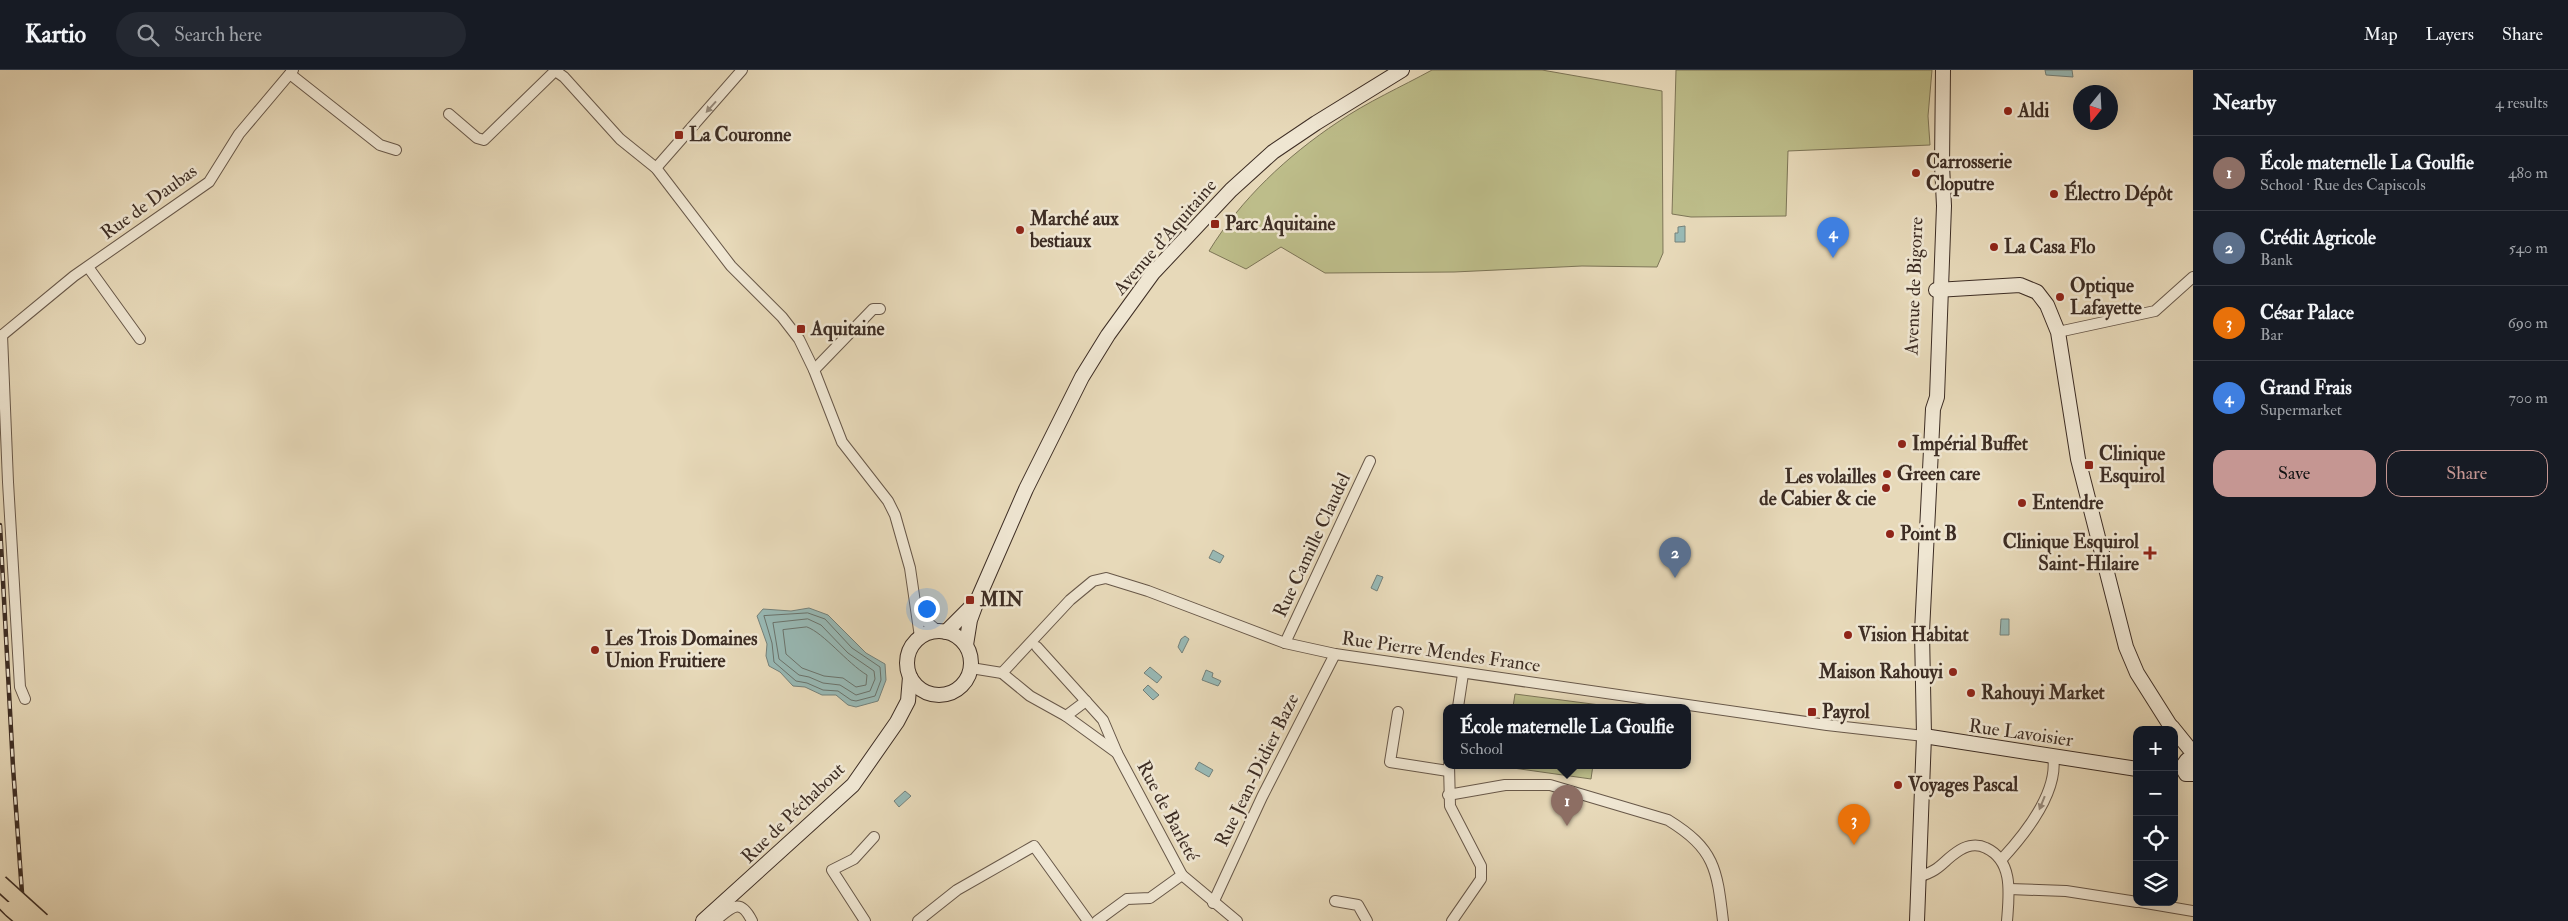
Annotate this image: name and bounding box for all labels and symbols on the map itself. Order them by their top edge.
north arrow [2073,85,2118,130]
place label: Aldi [2017,99,2049,123]
one-way arrow [705,101,717,113]
marker: Aldi [2002,105,2014,117]
place label: La Couronne [689,123,791,147]
marker: La Couronne [673,129,685,141]
place label: Carrosserie Cloputre [1926,150,2012,197]
street label: Rue de Daubas [96,159,202,245]
marker: Carrosserie Cloputre [1910,167,1922,179]
street label: Avenue d'Aquitaine [1107,174,1222,301]
place label: Électro Dépôt [2064,180,2174,207]
marker: Électro Dépôt [2048,188,2060,200]
place label: Marché aux bestiaux [1029,207,1119,253]
place label: Parc Aquitaine [1225,212,1336,237]
street label: Avenue de Bigorre [1900,216,1928,357]
pin: 4 [1817,217,1849,258]
marker: Parc Aquitaine [1209,218,1221,230]
marker: Marché aux bestiaux [1014,224,1026,236]
place label: La Casa Flo [2004,235,2095,259]
marker: La Casa Flo [1988,241,2000,253]
place label: Optique Lafayette [2070,274,2142,321]
marker: Optique Lafayette [2054,291,2066,303]
place label: Aquitaine [810,317,884,342]
marker: Aquitaine [795,323,807,335]
place label: Impérial Buffet [1912,432,2029,457]
marker: Impérial Buffet [1896,438,1908,450]
place label: Clinique Esquirol [2099,442,2165,489]
marker: Clinique Esquirol [2083,459,2095,471]
place label: Green care [1897,462,1980,486]
place label: Les volailles de Cabier & cie [1759,465,1876,511]
marker: Green care [1881,468,1893,480]
street label: Rue Camille Claudel [1268,469,1356,621]
marker: Les volailles de Cabier & cie [1880,482,1892,494]
place label: Entendre [2032,491,2104,515]
marker: Entendre [2016,497,2028,509]
place label: Point B [1900,522,1957,546]
marker: Point B [1884,528,1896,540]
place label: Clinique Esquirol Saint-Hilaire [2003,530,2139,576]
pin: 2 [1659,537,1691,578]
marker: Clinique Esquirol Saint-Hilaire [2143,546,2157,560]
place label: MIN [979,588,1024,612]
marker: MIN [964,594,976,606]
your location [914,596,940,622]
place label: Vision Habitat [1857,623,1969,647]
street label: Rue Pierre Mendes France [1340,626,1542,678]
place label: Les Trois Domaines Union Fruitiere [605,627,758,673]
marker: Vision Habitat [1842,629,1854,641]
marker: Les Trois Domaines Union Fruitiere [589,644,601,656]
place label: Maison Rahouyi [1818,660,1943,685]
marker: Maison Rahouyi [1947,666,1959,678]
place label: Rahouyi Market [1981,681,2106,706]
marker: Rahouyi Market [1965,687,1977,699]
street label: Rue Jean-Didier Baze [1210,690,1304,850]
place label: Payrol [1822,700,1870,725]
marker: Payrol [1806,706,1818,718]
street label: Rue Lavoisier [1967,714,2075,752]
street label: Rue de Barleté [1131,757,1205,865]
street label: Rue de Péchabout [736,758,850,868]
place label: Voyages Pascal [1907,773,2018,798]
marker: Voyages Pascal [1892,779,1904,791]
pin: 1 [1551,785,1583,826]
one-way arrow [2038,795,2045,810]
pin: 3 [1838,804,1870,845]

